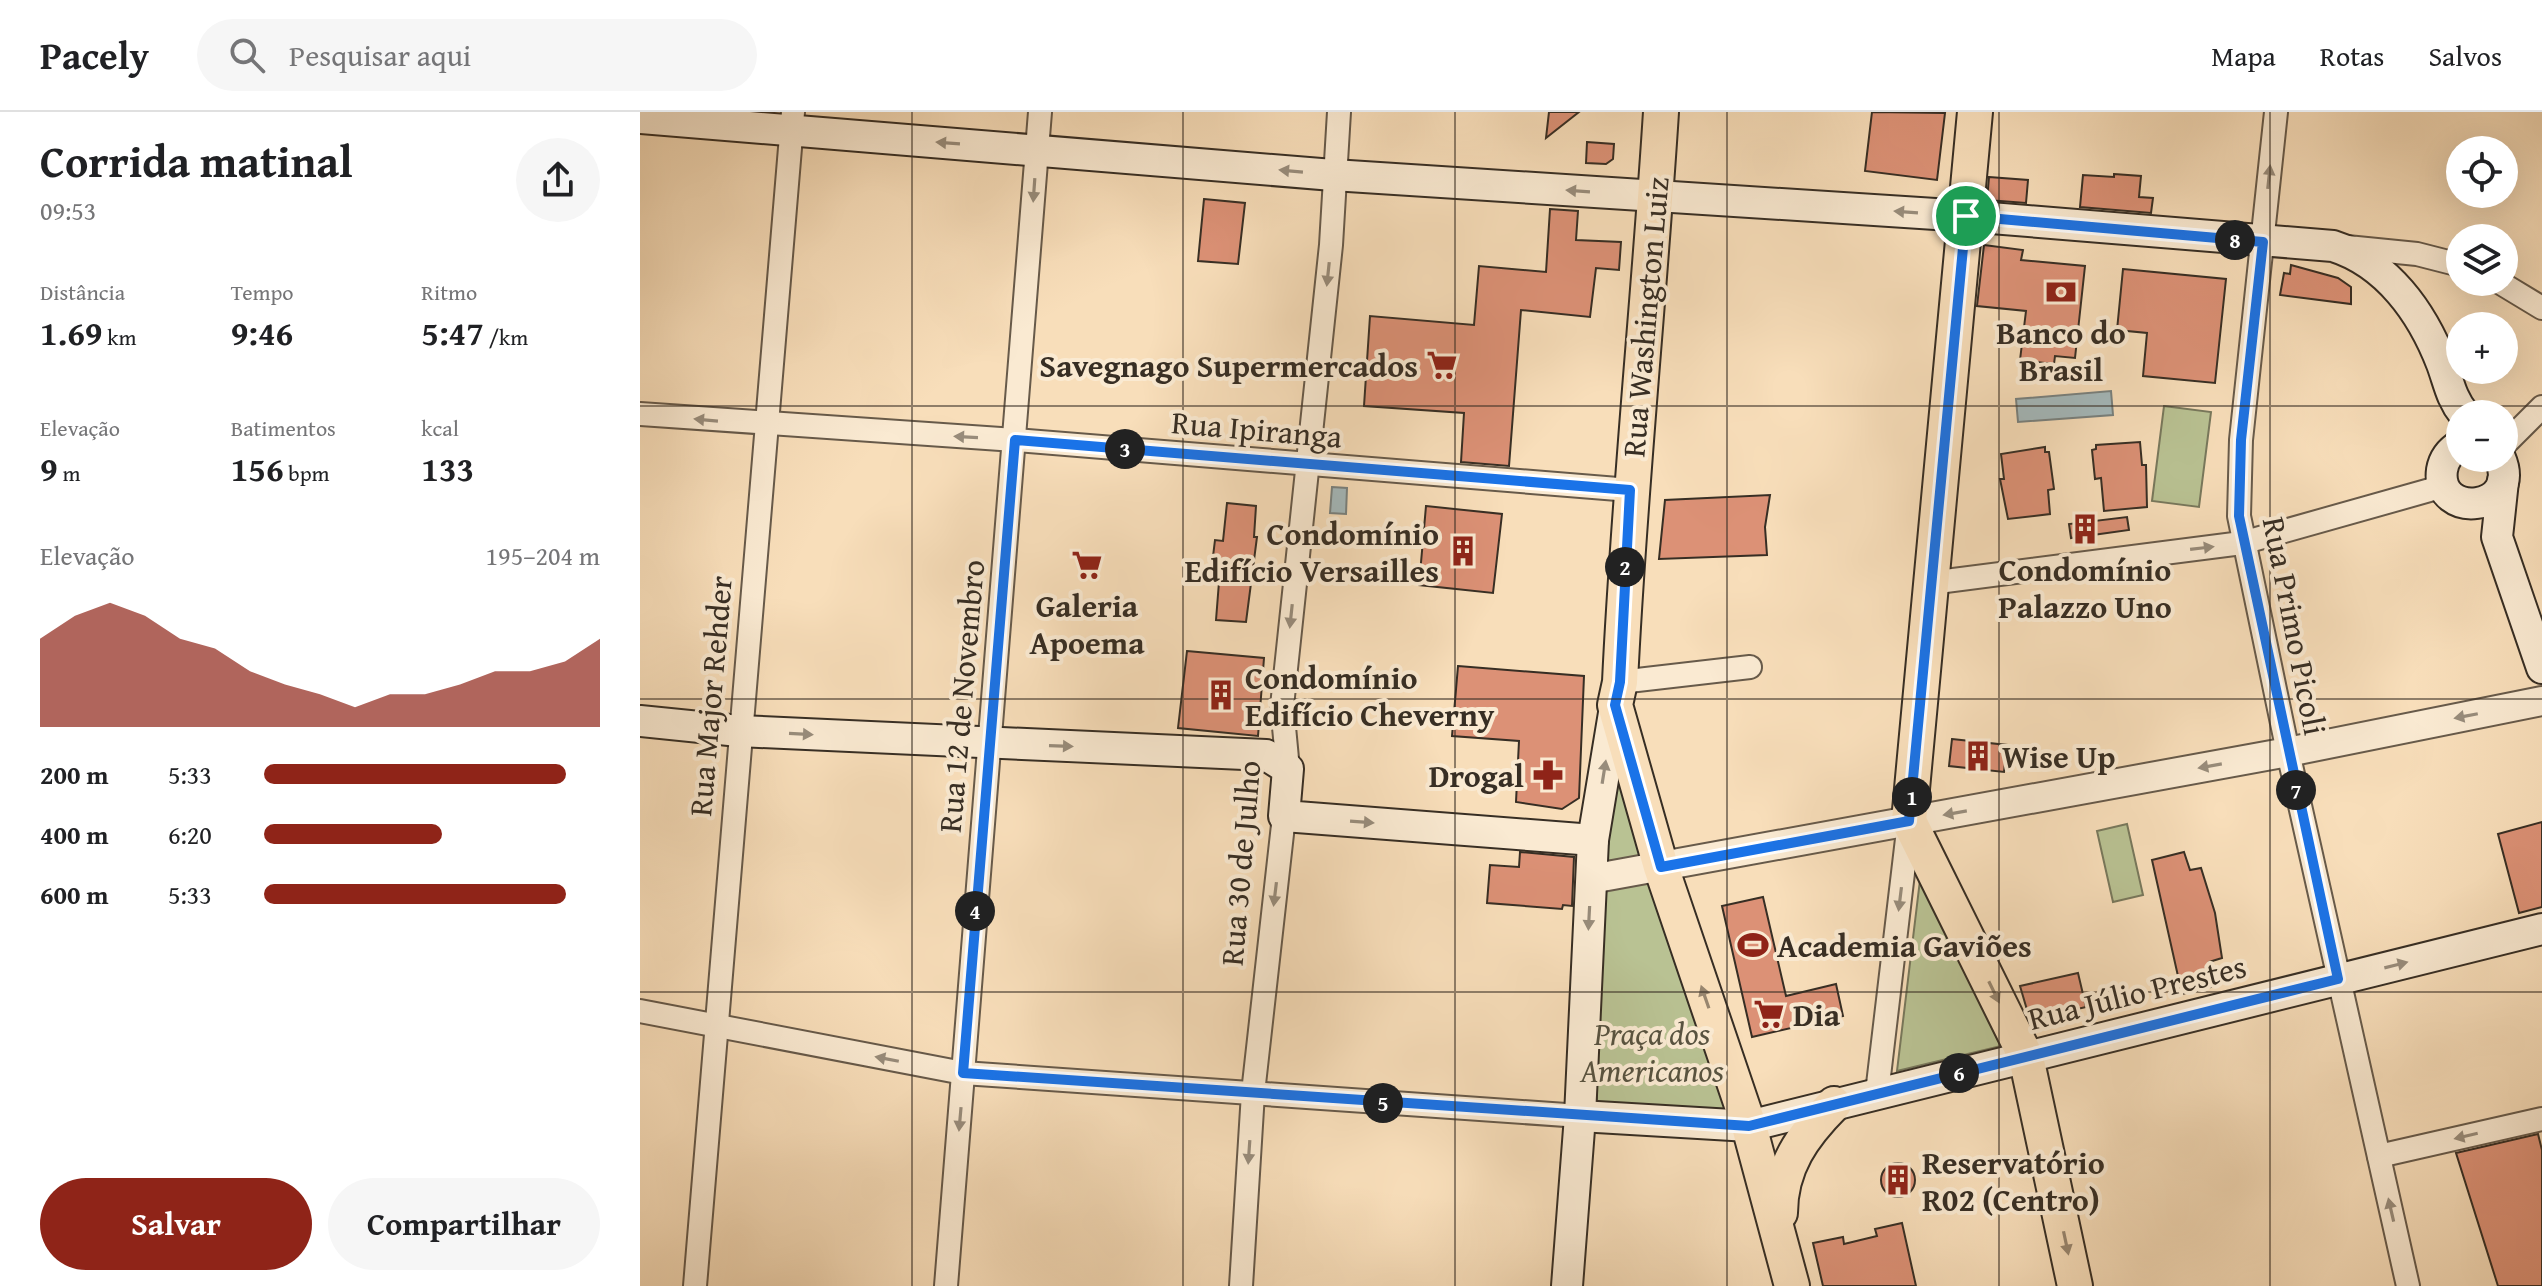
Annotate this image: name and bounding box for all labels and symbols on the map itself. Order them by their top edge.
one-way arrow [935,136,960,149]
one-way arrow [1278,164,1303,177]
one-way arrow [2263,164,2276,189]
street label: Rua Washington Luiz [1609,175,1681,459]
one-way arrow [1027,178,1040,203]
pin [1932,182,2000,250]
one-way arrow [1565,184,1590,197]
one-way arrow [1893,205,1918,218]
pin: 8 [2215,220,2255,260]
one-way arrow [1321,261,1334,286]
bank icon: Banco do Brasil [2044,275,2078,309]
place label: Banco do Brasil [1996,309,2126,393]
place label: Savegnago Supermercados [1039,342,1418,389]
supermarket icon: Savegnago Supermercados [1425,348,1459,382]
street label: Rua Ipiranga [1170,398,1344,460]
one-way arrow [693,413,718,426]
pin: 3 [1105,429,1145,469]
one-way arrow [953,430,978,443]
place label: Condomínio Edifício Versailles [1184,510,1439,594]
building icon: Condomínio Palazzo Uno [2068,512,2102,546]
street label: Rua Primo Picoli [2251,513,2339,739]
building icon: Condomínio Edifício Versailles [1446,534,1480,568]
one-way arrow [2190,542,2215,555]
place label: Condomínio Palazzo Uno [1998,546,2172,630]
pin: 2 [1605,547,1645,587]
supermarket icon: Galeria Apoema [1070,548,1104,582]
street label: Rua 12 de Novembro [926,558,996,834]
street label: Rua Major Rehder [676,574,744,818]
place label: Galeria Apoema [1029,582,1145,666]
one-way arrow [1285,604,1298,629]
place label: Condomínio Edifício Cheverny [1245,654,1495,738]
building icon: Condomínio Edifício Cheverny [1204,678,1238,712]
one-way arrow [2453,711,2478,723]
one-way arrow [789,728,814,741]
place label: Wise Up [2002,733,2115,780]
building icon: Wise Up [1961,739,1995,773]
one-way arrow [1049,740,1074,753]
place label: Drogal [1429,752,1524,799]
pharmacy icon: Drogal [1531,758,1565,792]
street label: Rua 30 de Julho [1208,759,1272,967]
one-way arrow [1598,759,1611,784]
one-way arrow [2198,761,2223,773]
pin: 7 [2276,770,2316,810]
pin: 1 [1892,777,1932,817]
one-way arrow [1942,808,1967,820]
one-way arrow [1350,816,1375,829]
one-way arrow [1269,882,1282,907]
one-way arrow [1893,887,1906,912]
pin: 4 [955,891,995,931]
one-way arrow [1582,906,1595,931]
place label: Academia Gaviões [1777,922,2032,969]
sports icon: Academia Gaviões [1736,928,1770,962]
street label: Rua Júlio Prestes [2023,942,2251,1042]
one-way arrow [2383,958,2408,970]
one-way arrow [1987,980,2001,1003]
one-way arrow [1699,985,1711,1009]
place label: Dia [1793,991,1841,1038]
supermarket icon: Dia [1752,997,1786,1031]
park label: Praça dos Americanos [1579,1010,1724,1094]
one-way arrow [874,1052,899,1064]
pin: 6 [1939,1053,1979,1093]
pin: 5 [1363,1083,1403,1123]
one-way arrow [953,1107,966,1132]
one-way arrow [2453,1130,2478,1143]
place label: Reservatório R02 (Centro) [1922,1139,2105,1223]
one-way arrow [1242,1140,1255,1165]
building icon: Reservatório R02 (Centro) [1881,1163,1915,1197]
one-way arrow [2384,1197,2397,1222]
one-way arrow [2060,1231,2073,1256]

